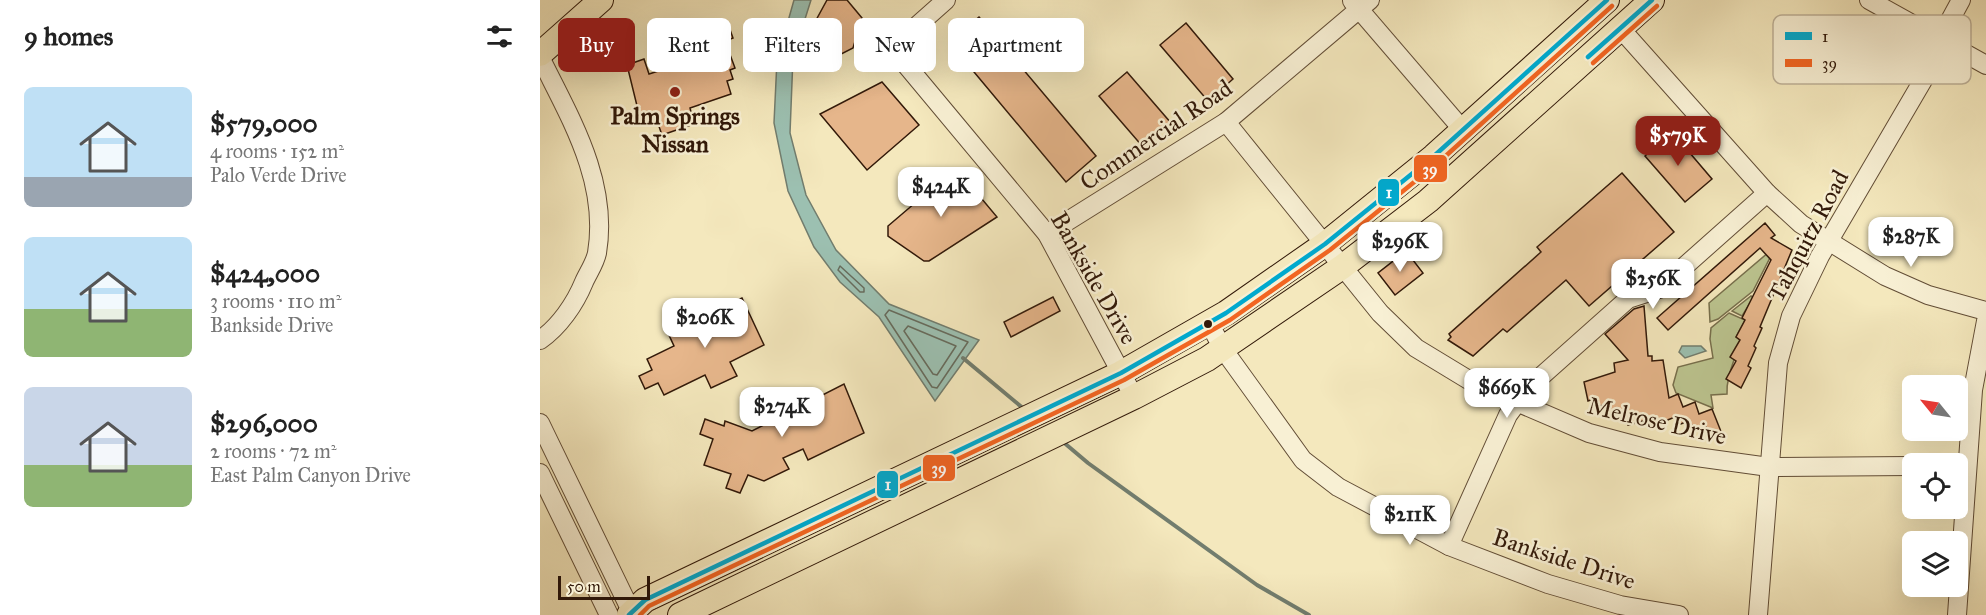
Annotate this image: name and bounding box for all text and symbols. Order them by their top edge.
legend [1773,15,1971,84]
chip: Buy [558,18,635,72]
chip: Rent [647,18,731,72]
chip: Filters [743,18,842,72]
chip: New [854,18,936,72]
chip: Apartment [948,18,1084,72]
text: 9 homes [24,20,113,52]
icon: filters [483,20,516,53]
text: 1 [1822,27,1828,46]
text: 39 [1822,54,1837,73]
street label: Commercial Road [1074,73,1238,197]
marker: Palm Springs Nissan [668,85,682,99]
place label: Palm Springs Nissan [610,101,740,159]
text: $579,000 [210,107,318,139]
icon: home [72,111,144,183]
pin: $579K [1636,116,1720,167]
text: $579K [1650,123,1706,147]
text: 4 rooms · 152 m² [210,139,344,163]
line badge: 39 [1413,154,1448,183]
text: 39 [1423,160,1438,180]
text: Palo Verde Drive [210,163,347,187]
street label: Tahquitz Road [1761,165,1855,307]
pin: $424K [899,167,983,218]
text: $424K [912,174,970,198]
line badge: 1 [1377,178,1400,207]
text: 1 [1386,183,1393,202]
street label: Bankside Drive [1044,206,1144,350]
pin: $287K [1869,217,1953,268]
pin: $296K [1358,222,1442,273]
text: $287K [1882,224,1940,248]
text: $296K [1371,229,1429,253]
text: $424,000 [210,257,320,289]
pin: $256K [1611,259,1695,310]
icon: home [72,261,144,333]
text: $256K [1625,266,1681,290]
text: 3 rooms · 110 m² [210,289,341,313]
pin: $206K [663,298,747,349]
text: $206K [676,305,734,329]
text: Bankside Drive [210,313,333,337]
unlabelled marker [1202,318,1214,330]
pin: $669K [1465,368,1549,419]
text: $669K [1478,375,1536,399]
north arrow [1902,375,1968,441]
map controls [1902,375,1968,597]
pin: $274K [740,387,824,438]
street label: Melrose Drive [1585,390,1729,452]
text: $274K [754,394,810,418]
text: $296,000 [210,407,318,439]
icon: home [72,411,144,483]
text: 2 rooms · 72 m² [210,439,337,463]
button: locate [1902,453,1968,519]
line badge: 39 [922,454,956,482]
text: 39 [932,459,947,479]
text: East Palm Canyon Drive [210,463,411,487]
line badge: 1 [876,470,899,499]
text: 1 [885,475,892,494]
pin: $211K [1368,495,1452,546]
text: $211K [1384,502,1436,526]
street label: Bankside Drive [1489,522,1639,596]
button: layers [1902,531,1968,597]
scale bar [558,573,650,600]
text: 50 m [567,577,601,596]

